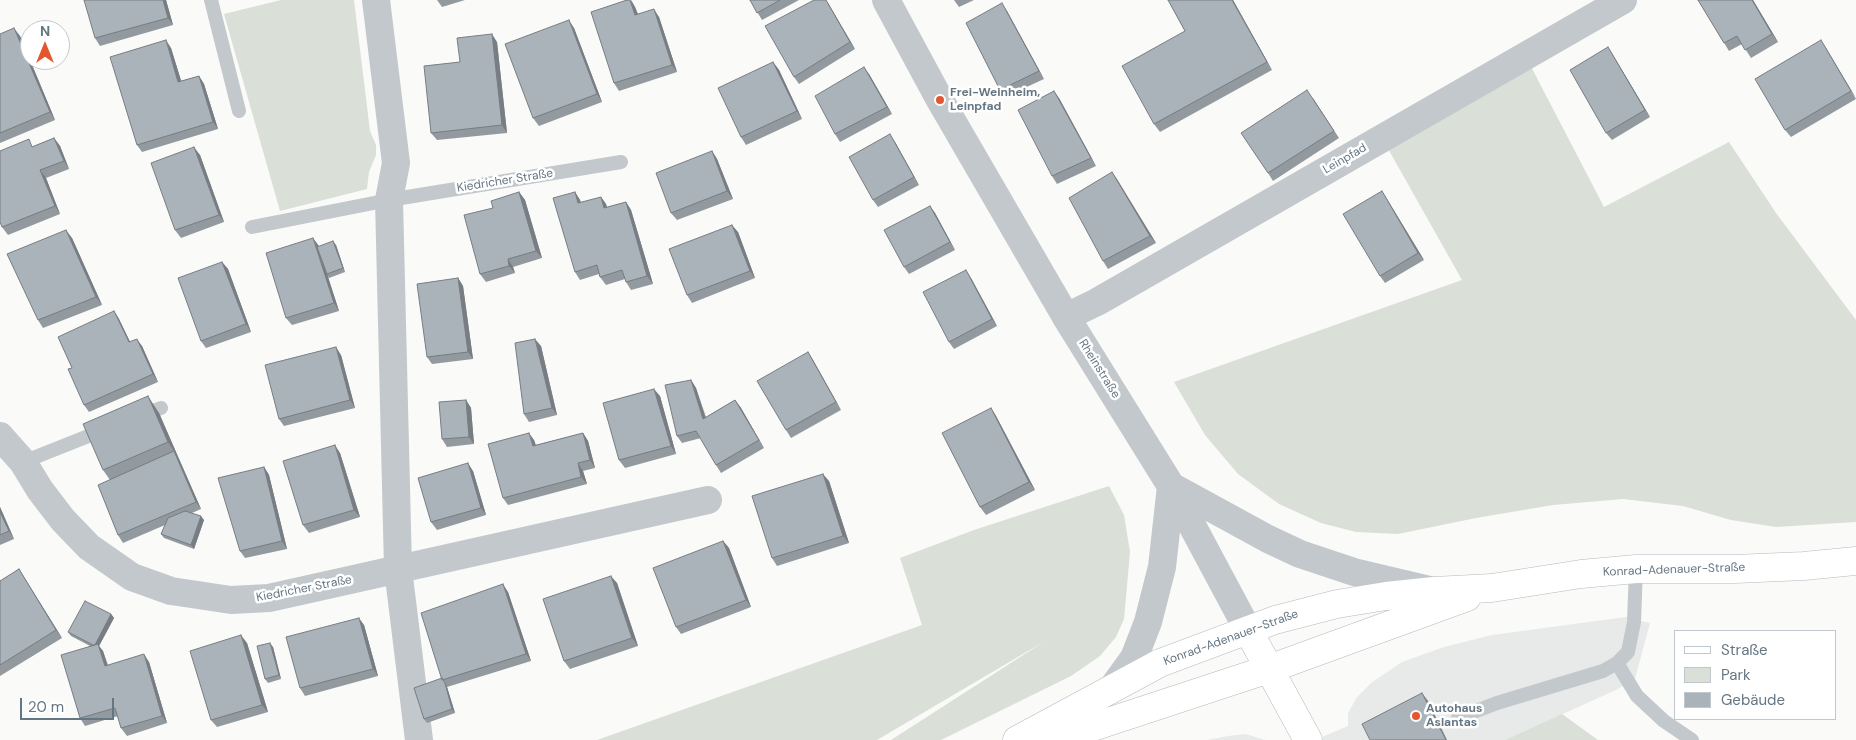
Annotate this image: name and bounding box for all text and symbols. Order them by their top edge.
north arrow [20,20,70,70]
text: N [40,22,50,40]
place label: Frei-Weinheim, Leinpfad [950,86,1040,114]
marker: Frei-Weinheim, Leinpfad [934,94,946,106]
street label: Leinpfad [1321,141,1369,177]
street label: Kiedricher Straße [456,166,554,196]
street label: Rheinstraße [1075,337,1123,401]
street label: Konrad-Adenauer-Straße [1603,560,1745,580]
street label: Kiedricher Straße [255,573,353,605]
street label: Konrad-Adenauer-Straße [1162,607,1300,669]
legend [1674,630,1836,720]
text: Straße [1721,640,1768,660]
text: Park [1721,665,1751,685]
scale bar [22,688,116,720]
text: Gebäude [1721,690,1785,710]
text: 20 m [28,697,64,717]
place label: Autohaus Aslantas [1426,702,1482,730]
marker: Autohaus Aslantas [1410,710,1422,722]

